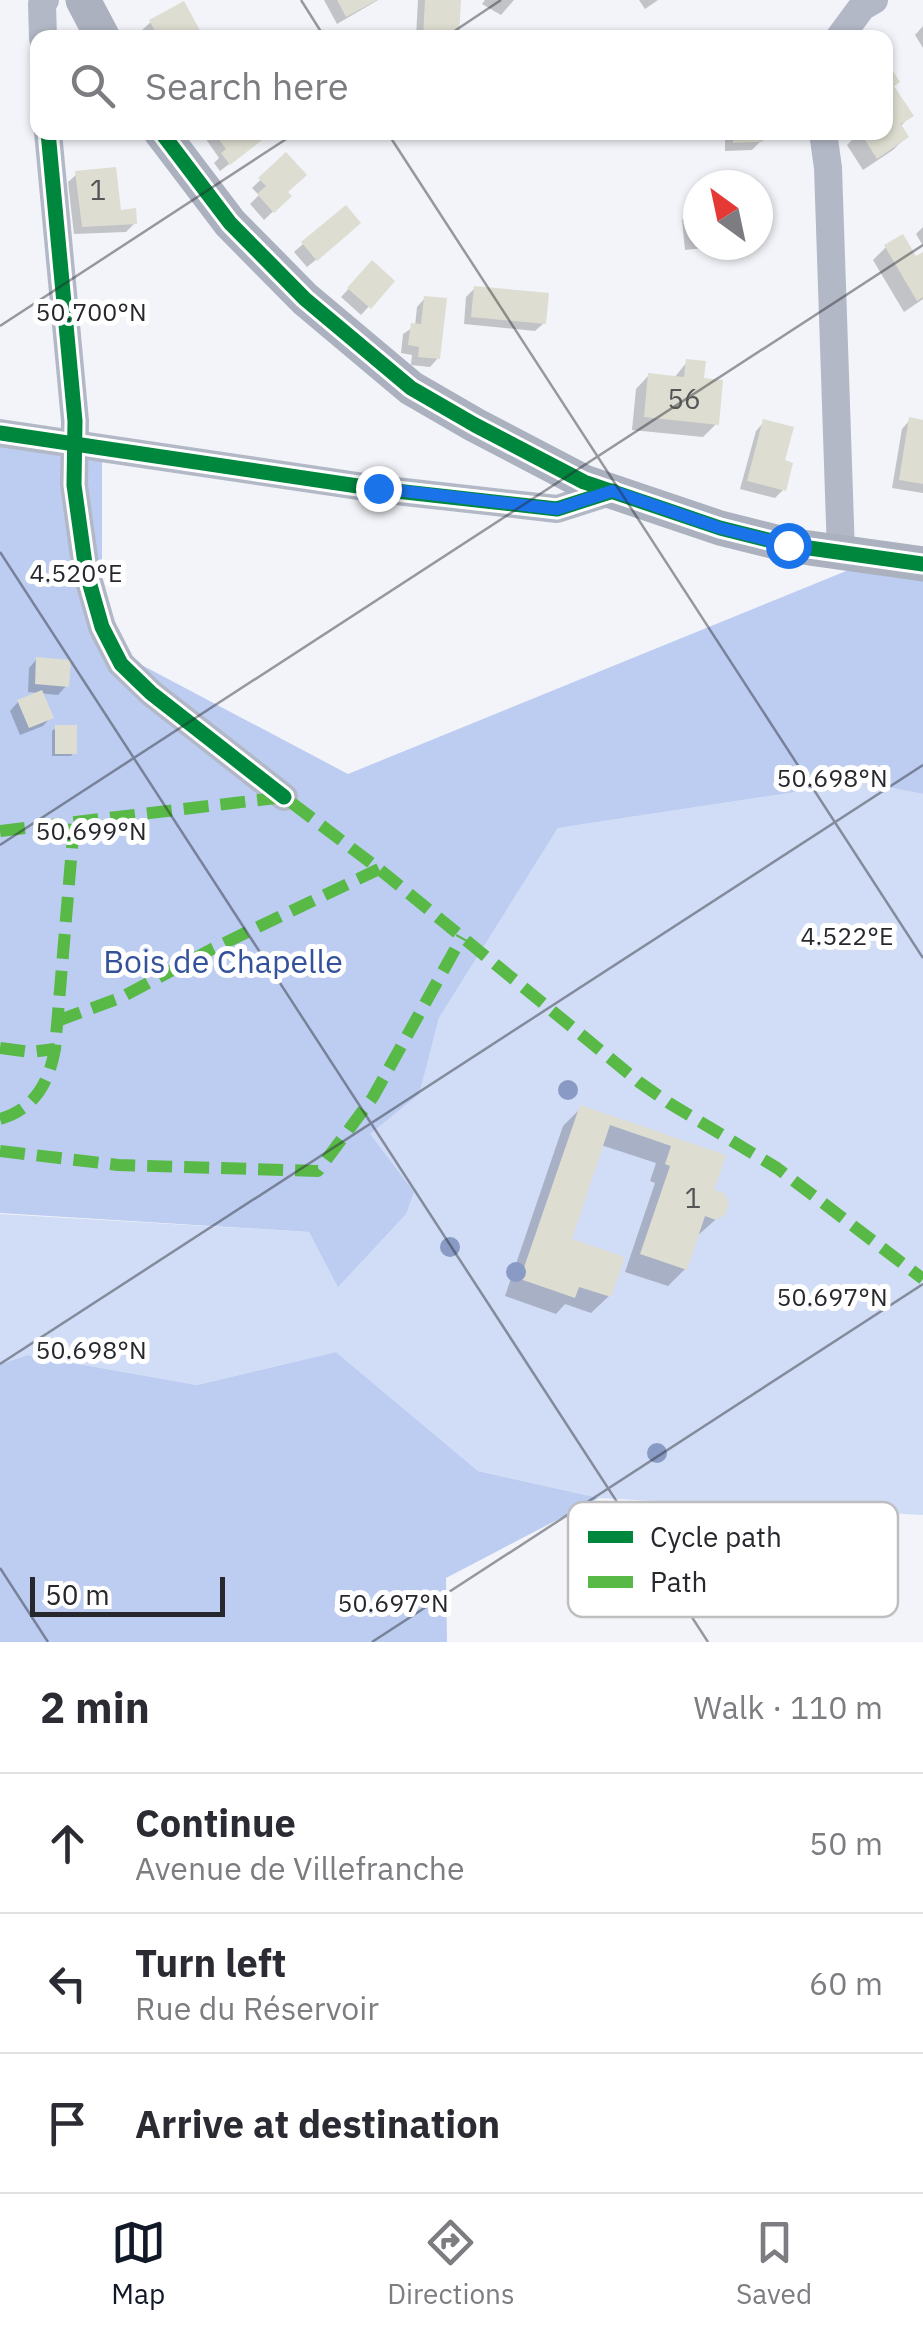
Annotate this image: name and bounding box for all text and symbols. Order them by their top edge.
search box [30,30,893,140]
icon: search [65,58,120,113]
text: Search here [145,61,349,110]
north arrow [683,170,773,260]
house number: 1 [90,171,106,208]
text: 50.700°N [35,295,147,328]
house number: 56 [667,380,701,417]
route end [356,466,402,512]
route start [766,523,812,569]
text: 4.520°E [29,556,123,589]
text: 50.698°N [776,761,888,794]
text: 50.699°N [35,814,147,847]
text: 4.522°E [800,919,894,952]
park label: Bois de Chapelle [103,940,343,982]
house number: 1 [685,1179,701,1216]
text: 50.697°N [776,1280,888,1313]
text: 50.698°N [35,1333,147,1366]
legend [568,1502,898,1617]
text: Cycle path [650,1518,782,1555]
text: Path [650,1563,707,1600]
scale bar [30,1572,225,1616]
text: 50 m [45,1576,110,1613]
text: 50.697°N [337,1586,449,1619]
text: 2 min [40,1680,150,1735]
text: Walk · 110 m [694,1686,883,1728]
text: Continue [135,1798,296,1847]
icon: ahead [40,1816,95,1871]
text: 50 m [809,1822,883,1864]
text: Avenue de Villefranche [135,1847,464,1889]
text: Turn left [135,1938,286,1987]
icon: left [40,1956,95,2011]
text: 60 m [809,1962,883,2004]
text: Rue du Réservoir [135,1987,379,2029]
icon: arrive [40,2096,95,2151]
text: Arrive at destination [135,2099,500,2148]
tab: Map [111,2215,166,2312]
tab: Directions [387,2215,515,2312]
tab: Saved [736,2215,812,2312]

